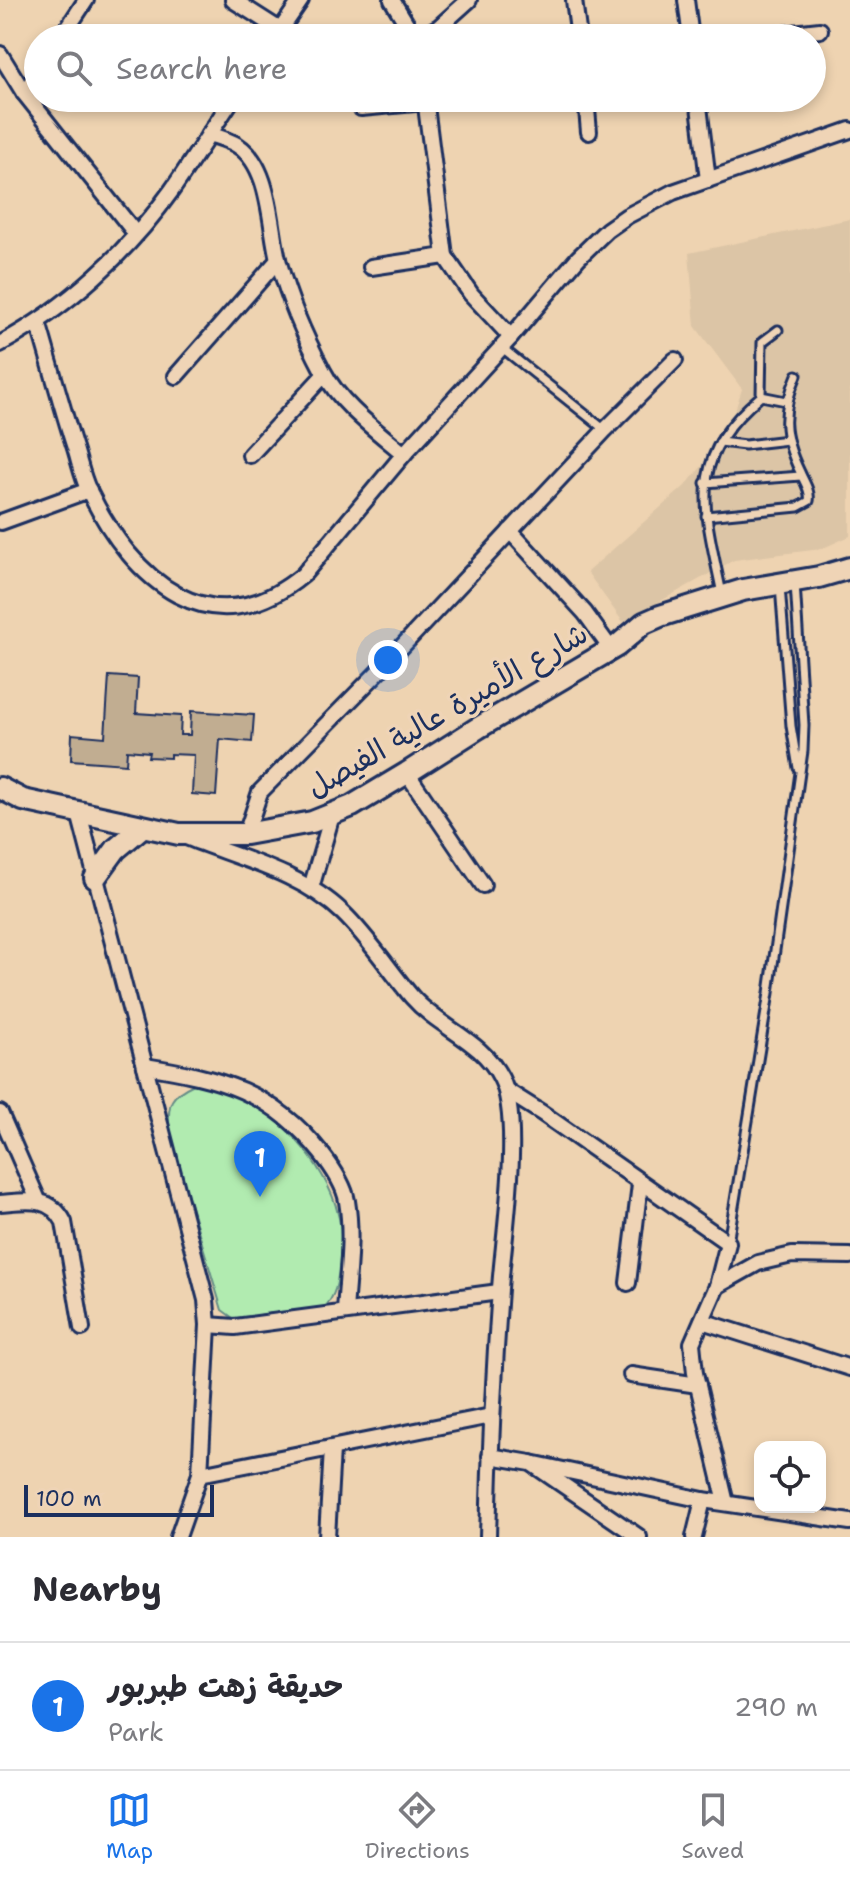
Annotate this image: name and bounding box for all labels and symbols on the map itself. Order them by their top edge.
street label: شارع الأميرة عالية الفيصل [299,613,596,808]
your location [368,640,408,680]
pin: 1 [234,1131,286,1197]
scale bar [24,1481,214,1517]

